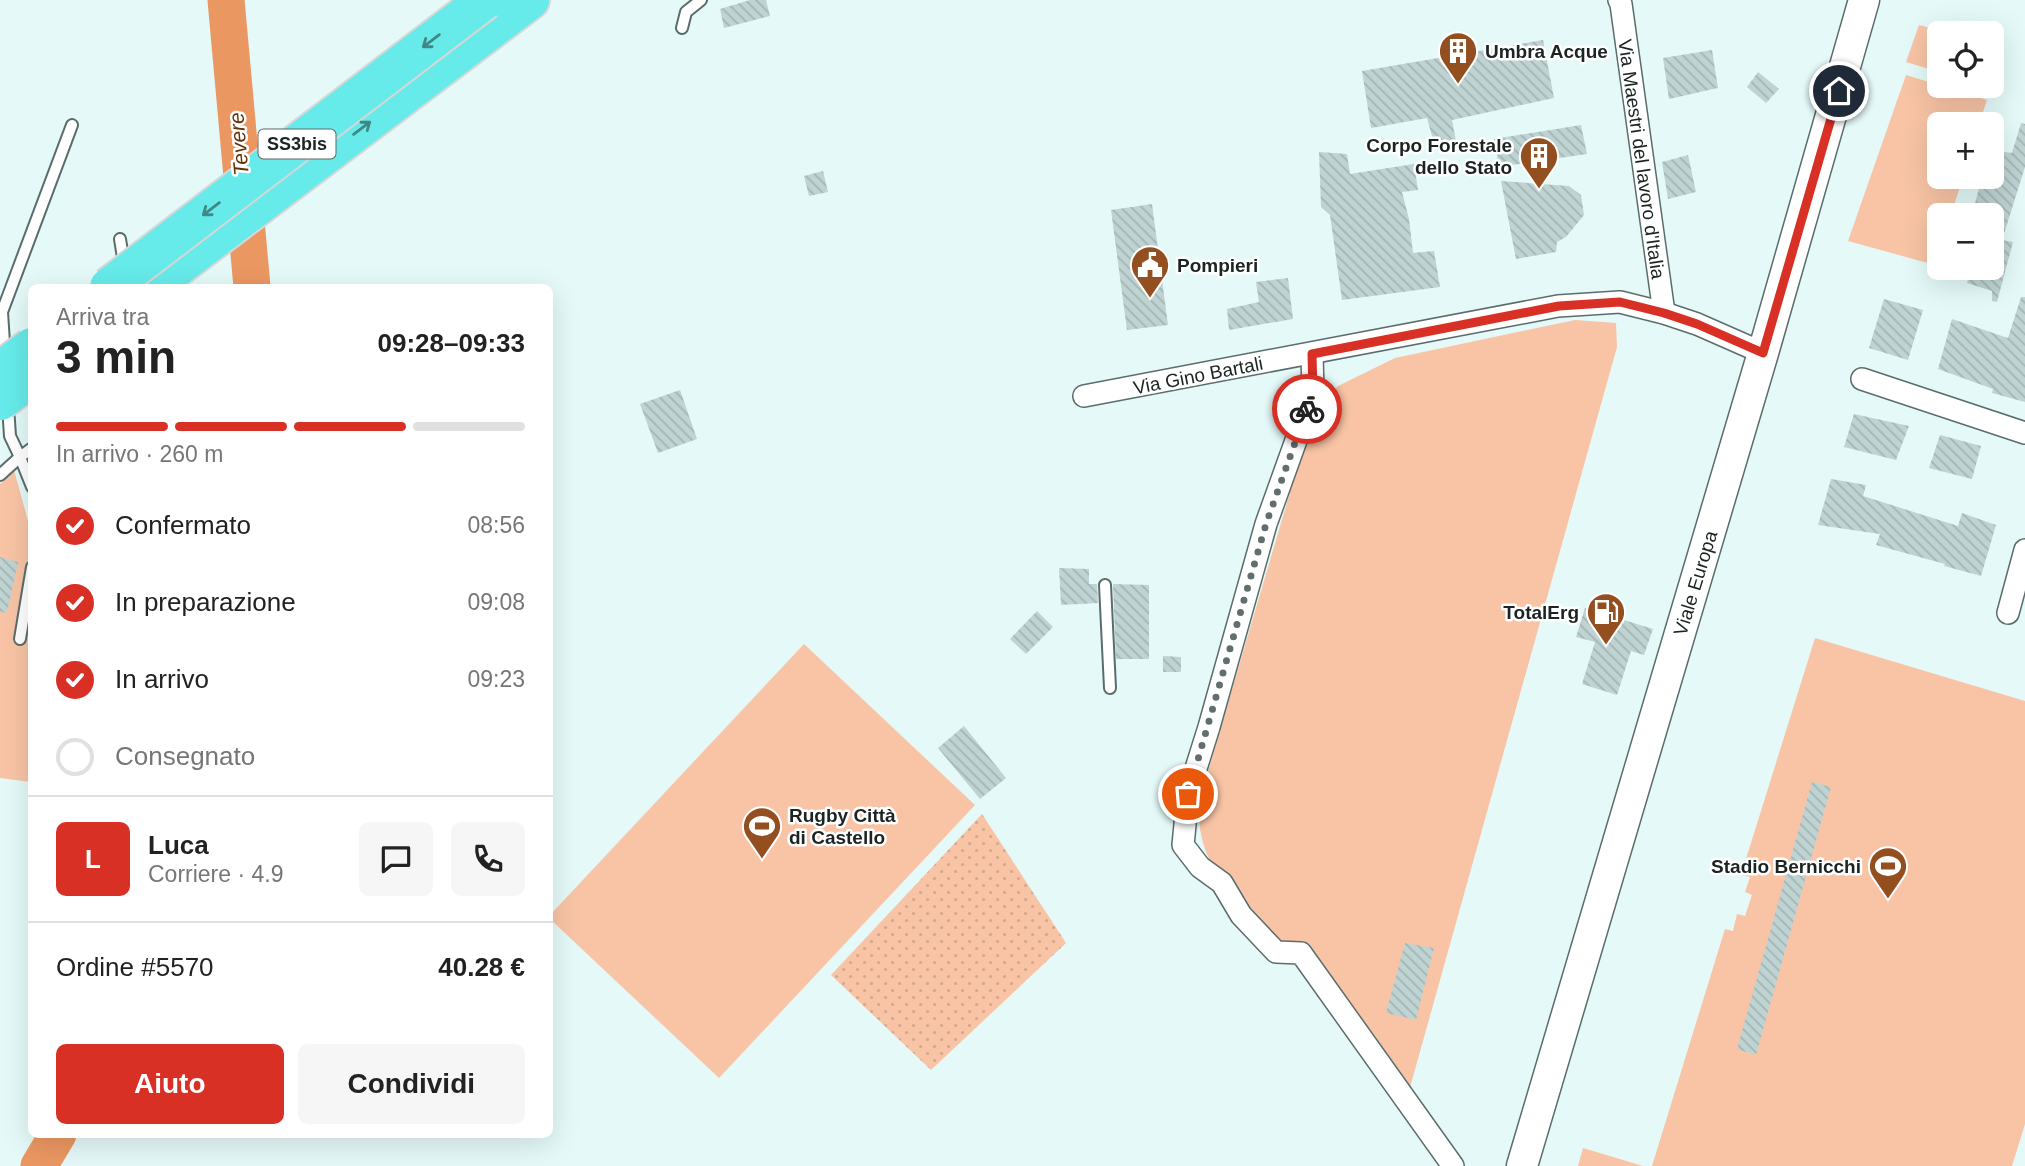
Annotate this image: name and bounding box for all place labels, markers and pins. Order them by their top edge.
building icon: Umbra Acque [1437,30,1479,85]
place label: Umbra Acque [1485,41,1608,62]
pin [1809,61,1869,121]
place label: Corpo Forestale dello Stato [1366,135,1512,178]
building icon: Corpo Forestale dello Stato [1518,135,1560,190]
public building icon: Pompieri [1129,244,1171,299]
place label: Pompieri [1177,255,1258,276]
fuel station icon: TotalErg [1585,591,1627,646]
place label: TotalErg [1503,602,1579,623]
pin [1158,764,1218,824]
sports icon: Rugby Città di Castello [741,805,783,860]
place label: Rugby Città di Castello [789,805,896,848]
sports icon: Stadio Bernicchi [1867,845,1909,900]
place label: Stadio Bernicchi [1711,856,1861,877]

